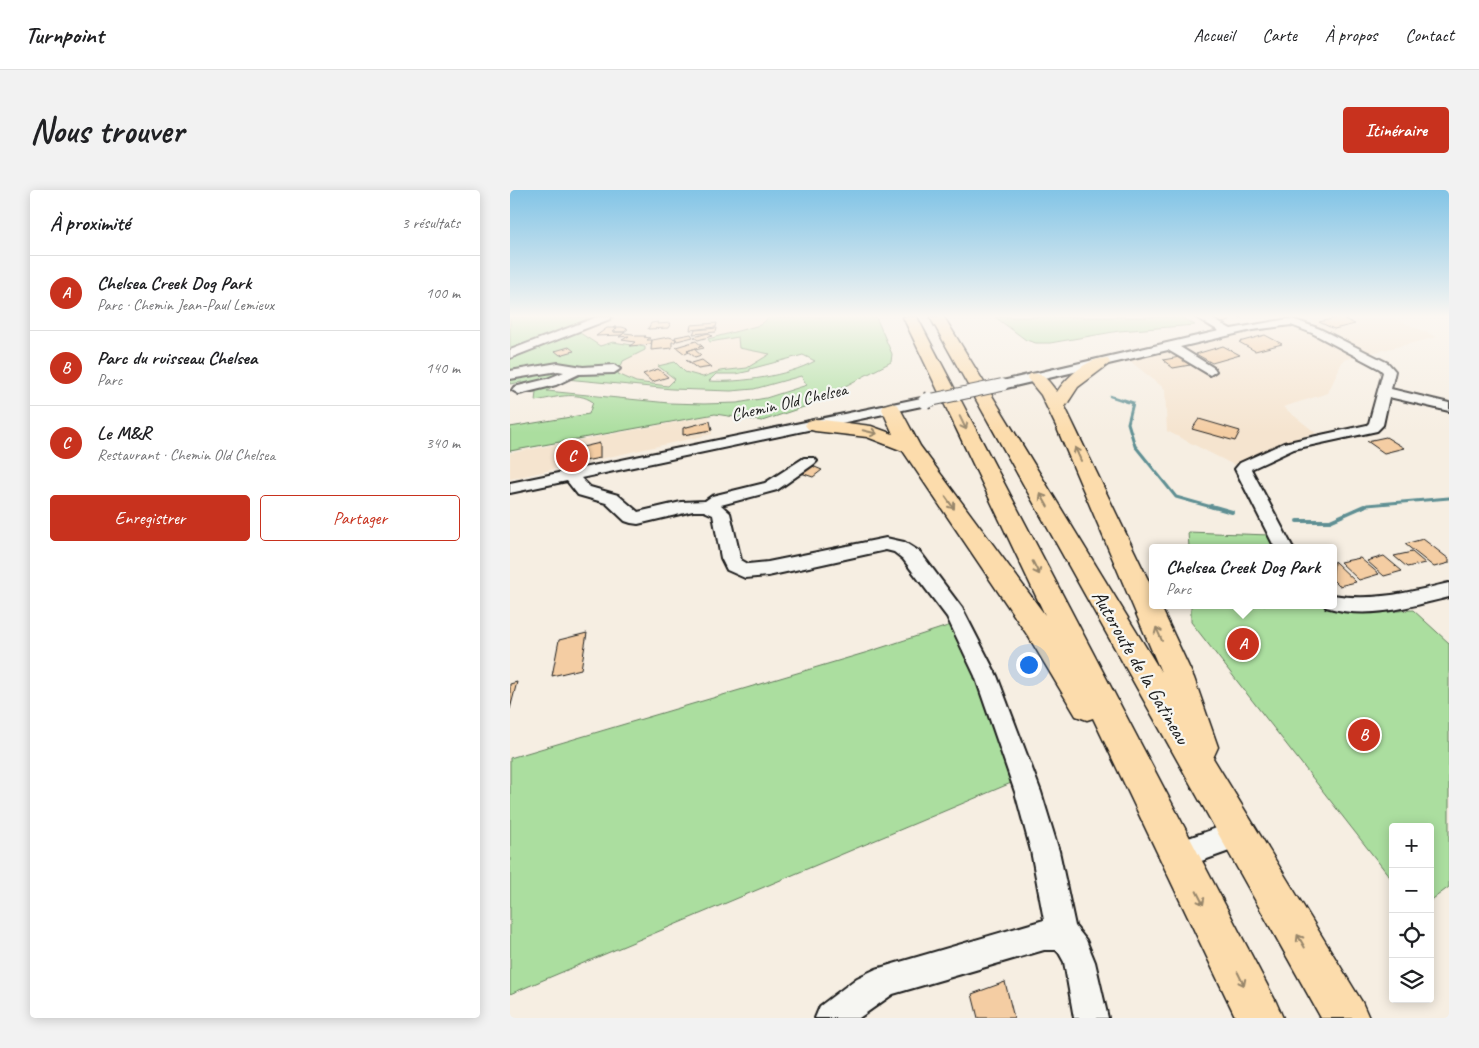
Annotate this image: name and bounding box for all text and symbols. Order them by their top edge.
text: Turnpoint [25,20,104,50]
text: Accueil [1194,24,1234,46]
text: Carte [1262,24,1297,46]
text: À propos [1325,24,1377,46]
text: Contact [1405,24,1454,46]
button: Itinéraire [1343,107,1449,153]
text: Nous trouver [30,108,184,153]
text: À proximité [50,210,130,236]
text: 3 résultats [401,213,460,233]
text: Chelsea Creek Dog Park [97,271,251,295]
text: A [62,283,70,303]
text: 100 m [426,283,460,303]
text: Parc · Chemin Jean-Paul Lemieux [97,295,274,315]
text: Parc du ruisseau Chelsea [97,346,257,370]
text: B [62,358,70,378]
text: 140 m [426,358,460,378]
text: Parc [97,370,122,390]
street label: Chemin Old Chelsea [729,378,851,426]
one-way arrow [959,415,968,430]
text: Le M&R [97,421,151,445]
one-way arrow [861,428,877,437]
text: C [62,433,70,453]
text: 340 m [426,433,460,453]
pin: C [556,437,588,475]
text: Restaurant · Chemin Old Chelsea [97,445,275,465]
one-way arrow [1073,447,1082,462]
one-way arrow [1039,493,1048,508]
button: Enregistrer [50,495,250,541]
button: Partager [260,495,460,541]
one-way arrow [945,496,955,510]
popup [1149,544,1337,609]
text: Chelsea Creek Dog Park [1166,555,1320,579]
one-way arrow [1031,561,1041,576]
text: Parc [1166,579,1191,599]
street label: Autoroute de la Gatineau [1086,585,1196,750]
pin: A [1227,625,1259,663]
one-way arrow [1153,627,1163,642]
your location [1016,652,1042,678]
pin: B [1348,716,1380,754]
map controls [1389,823,1434,1003]
button: + [1389,823,1434,868]
button: − [1389,868,1434,913]
one-way arrow [1195,890,1205,905]
button: locate [1389,913,1434,958]
one-way arrow [1296,935,1306,949]
button: layers [1389,958,1434,1003]
one-way arrow [1237,971,1246,986]

